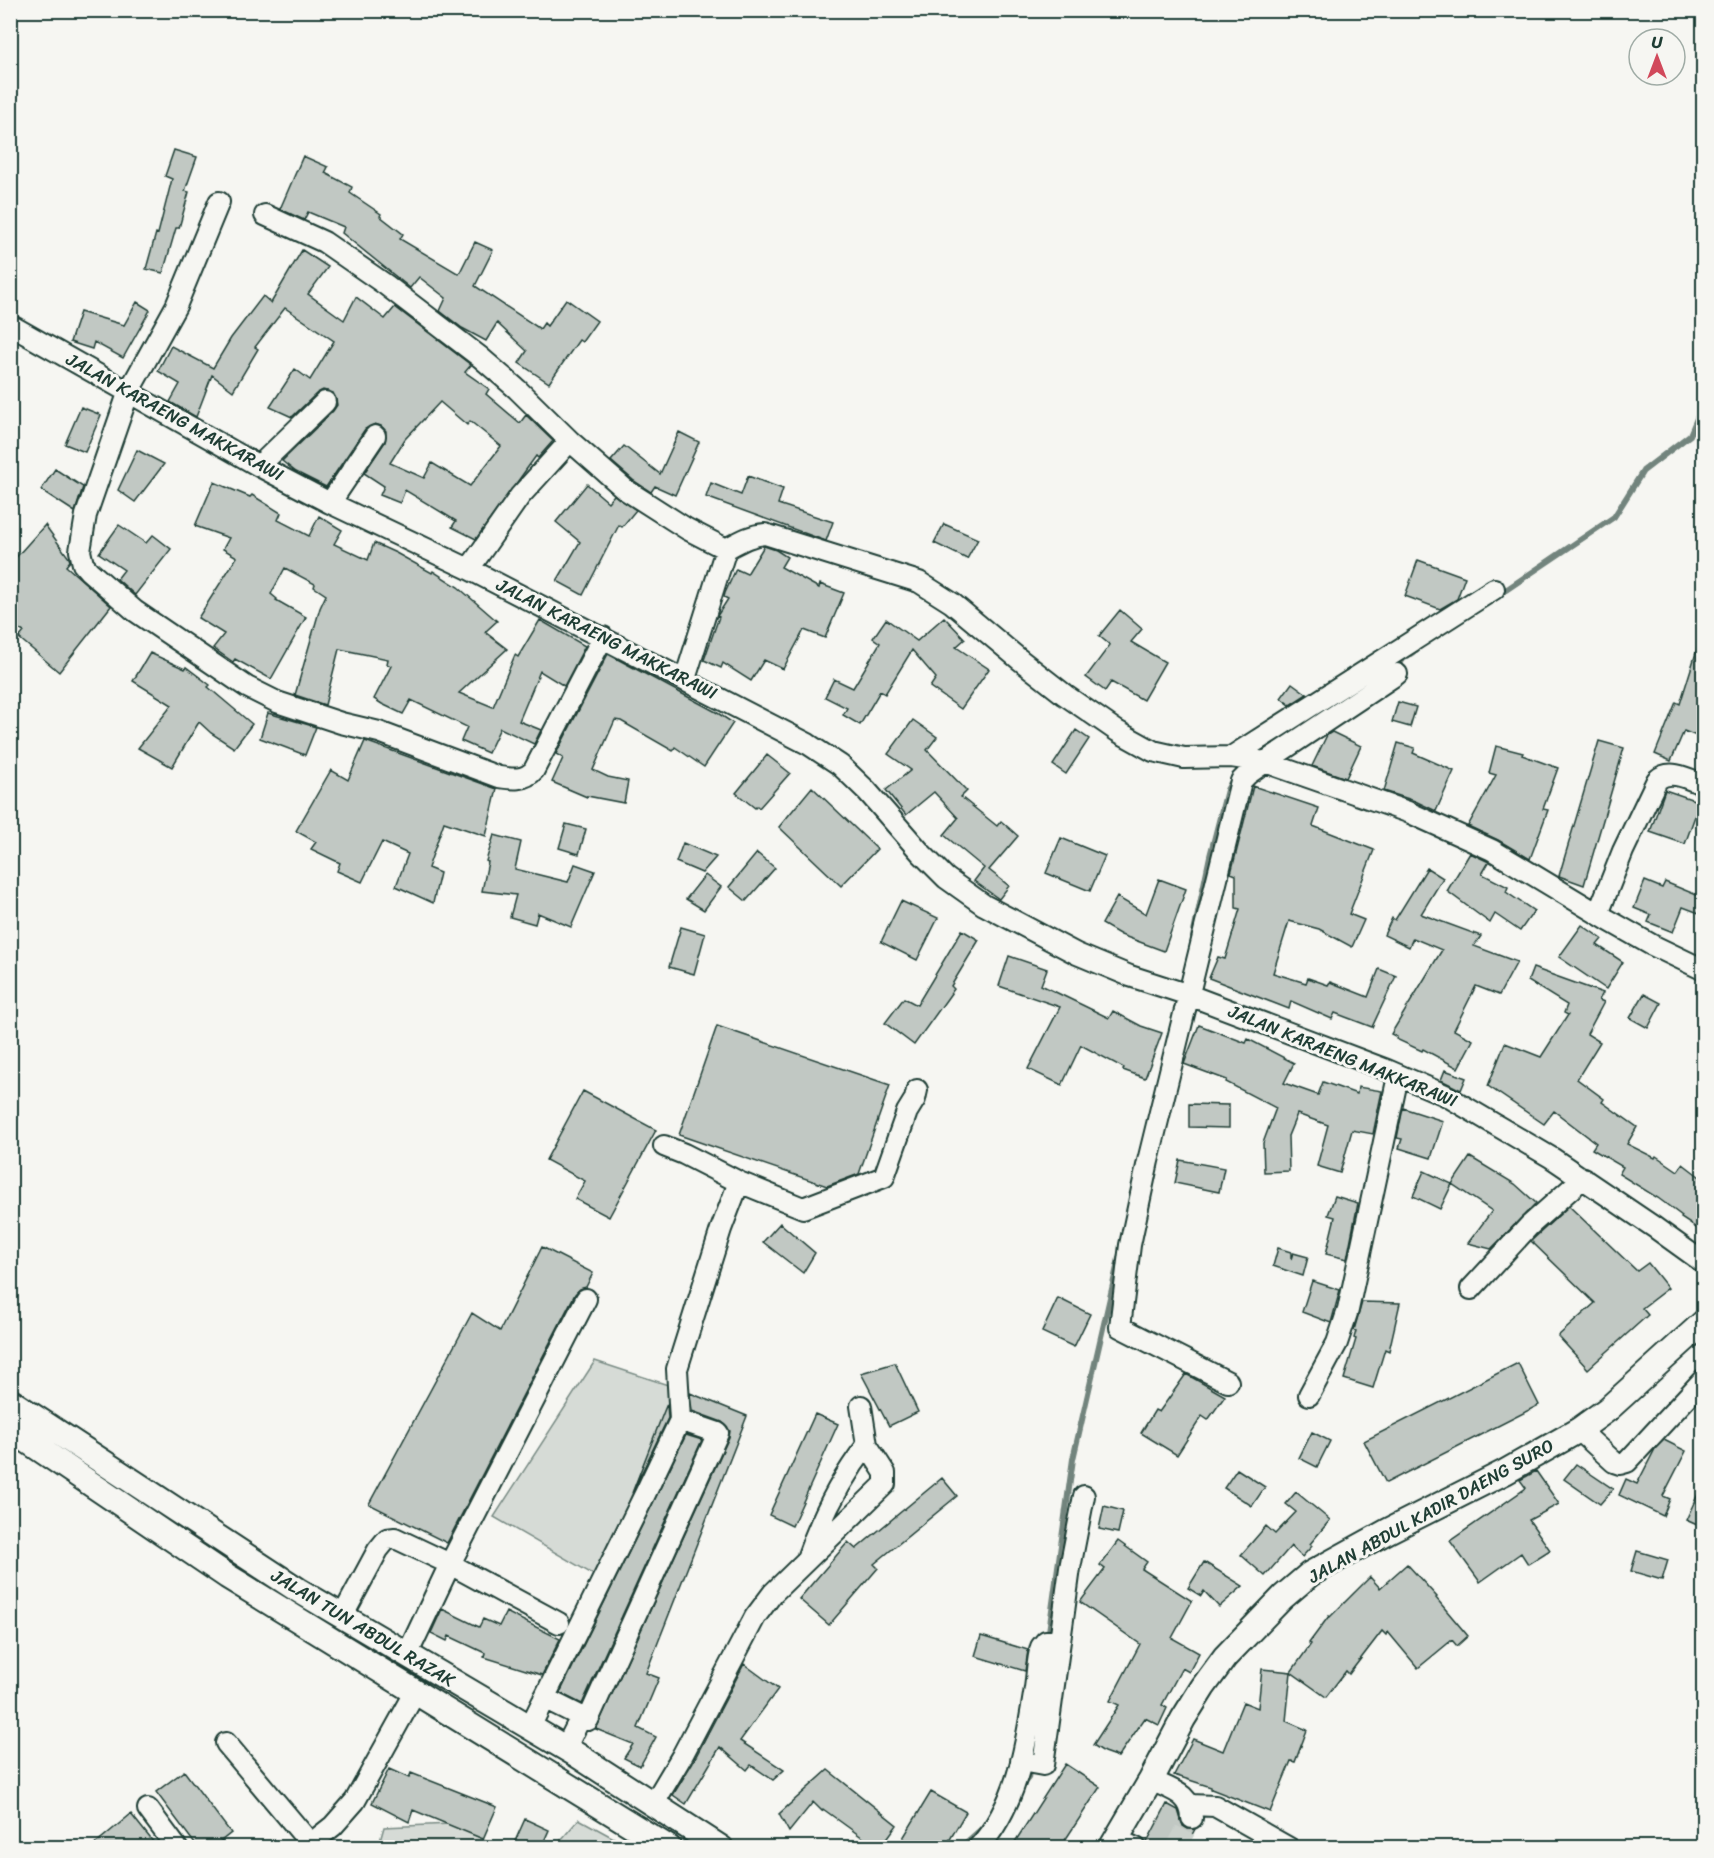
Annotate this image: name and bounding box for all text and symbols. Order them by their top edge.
north arrow [1627,27,1687,87]
text: U [1652,28,1664,57]
street label: JALAN KARAENG MAKKARAWI [59,343,290,491]
street label: JALAN KARAENG MAKKARAWI [490,569,724,709]
street label: JALAN KARAENG MAKKARAWI [1223,995,1463,1117]
street label: JALAN ABDUL KADIR DAENG SURO [1301,1430,1560,1593]
street label: JALAN TUN ABDUL RAZAK [264,1560,462,1696]

